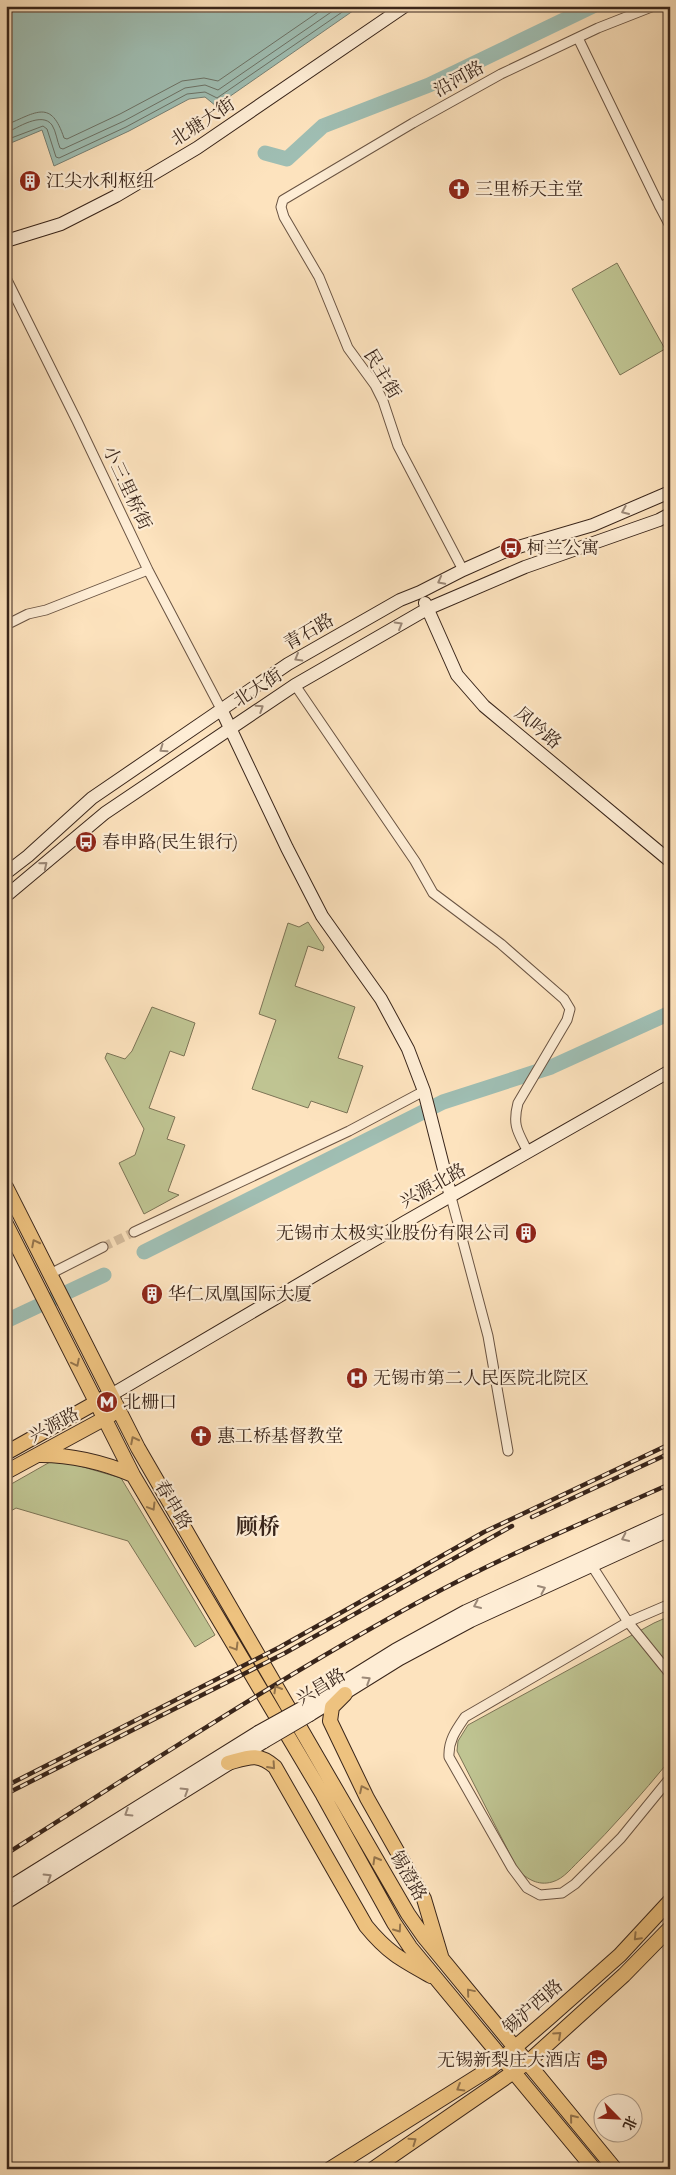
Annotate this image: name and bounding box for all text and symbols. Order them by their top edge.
street label: 沿河路 [430,56,488,102]
street label: 北塘大街 [167,93,239,151]
building icon: 江尖水利枢纽 [18,169,42,193]
place label: 江尖水利枢纽 [46,170,154,193]
church icon: 三里桥天主堂 [447,177,471,201]
place label: 三里桥天主堂 [475,178,583,201]
street label: 民主街 [358,345,406,403]
street label: 小三里桥街 [98,442,156,534]
one-way arrow [621,505,630,516]
bus stop icon: 柯兰公寓 [499,536,523,560]
place label: 柯兰公寓 [527,537,599,560]
one-way arrow [437,575,446,585]
street label: 青石路 [280,609,338,655]
one-way arrow [394,621,403,631]
one-way arrow [294,652,303,662]
street label: 北大街 [229,664,287,712]
street label: 凤吟路 [510,702,566,754]
one-way arrow [255,704,264,714]
one-way arrow [159,743,169,752]
bus stop icon: 春申路(民生银行) [74,830,98,854]
place label: 春申路(民生银行) [102,831,238,854]
one-way arrow [38,863,47,871]
street label: 兴源北路 [396,1158,470,1214]
building icon: 无锡市太极实业股份有限公司 [514,1221,538,1245]
place label: 无锡市太极实业股份有限公司 [276,1222,510,1245]
one-way arrow [30,1239,41,1248]
building icon: 华仁凤凰国际大厦 [140,1282,164,1306]
place label: 华仁凤凰国际大厦 [168,1283,312,1306]
one-way arrow [70,1358,80,1367]
hospital icon: 无锡市第二人民医院北院区 [345,1366,369,1390]
place label: 无锡市第二人民医院北院区 [373,1367,589,1390]
metro station icon: 北栅口 [95,1390,119,1414]
place label: 北栅口 [123,1391,177,1414]
street label: 兴源路 [25,1402,83,1448]
church icon: 惠工桥基督教堂 [189,1424,213,1448]
place label: 惠工桥基督教堂 [217,1425,343,1448]
one-way arrow [130,1436,140,1445]
street label: 春申路 [149,1476,197,1534]
one-way arrow [146,1501,156,1510]
district label: 顾桥 [236,1513,280,1541]
one-way arrow [621,1532,630,1543]
one-way arrow [537,1584,546,1595]
one-way arrow [473,1599,482,1610]
one-way arrow [228,1641,238,1650]
street label: 兴昌路 [292,1663,350,1711]
one-way arrow [361,1677,370,1686]
one-way arrow [274,1686,284,1695]
one-way arrow [267,1761,276,1770]
one-way arrow [359,1785,369,1794]
one-way arrow [179,1788,189,1797]
one-way arrow [124,1807,133,1816]
street label: 锡澄路 [385,1847,431,1905]
one-way arrow [373,1856,383,1865]
one-way arrow [42,1874,51,1884]
one-way arrow [392,1924,401,1933]
one-way arrow [634,1931,643,1940]
street label: 锡沪西路 [498,1975,568,2039]
one-way arrow [468,1989,476,1998]
one-way arrow [553,2032,562,2041]
hotel icon: 无锡新梨庄大酒店 [585,2048,609,2072]
place label: 无锡新梨庄大酒店 [437,2049,581,2072]
one-way arrow [457,2081,466,2091]
north arrow [594,2092,644,2142]
text: 北 [619,2113,640,2133]
one-way arrow [570,2114,579,2123]
one-way arrow [407,2138,417,2147]

